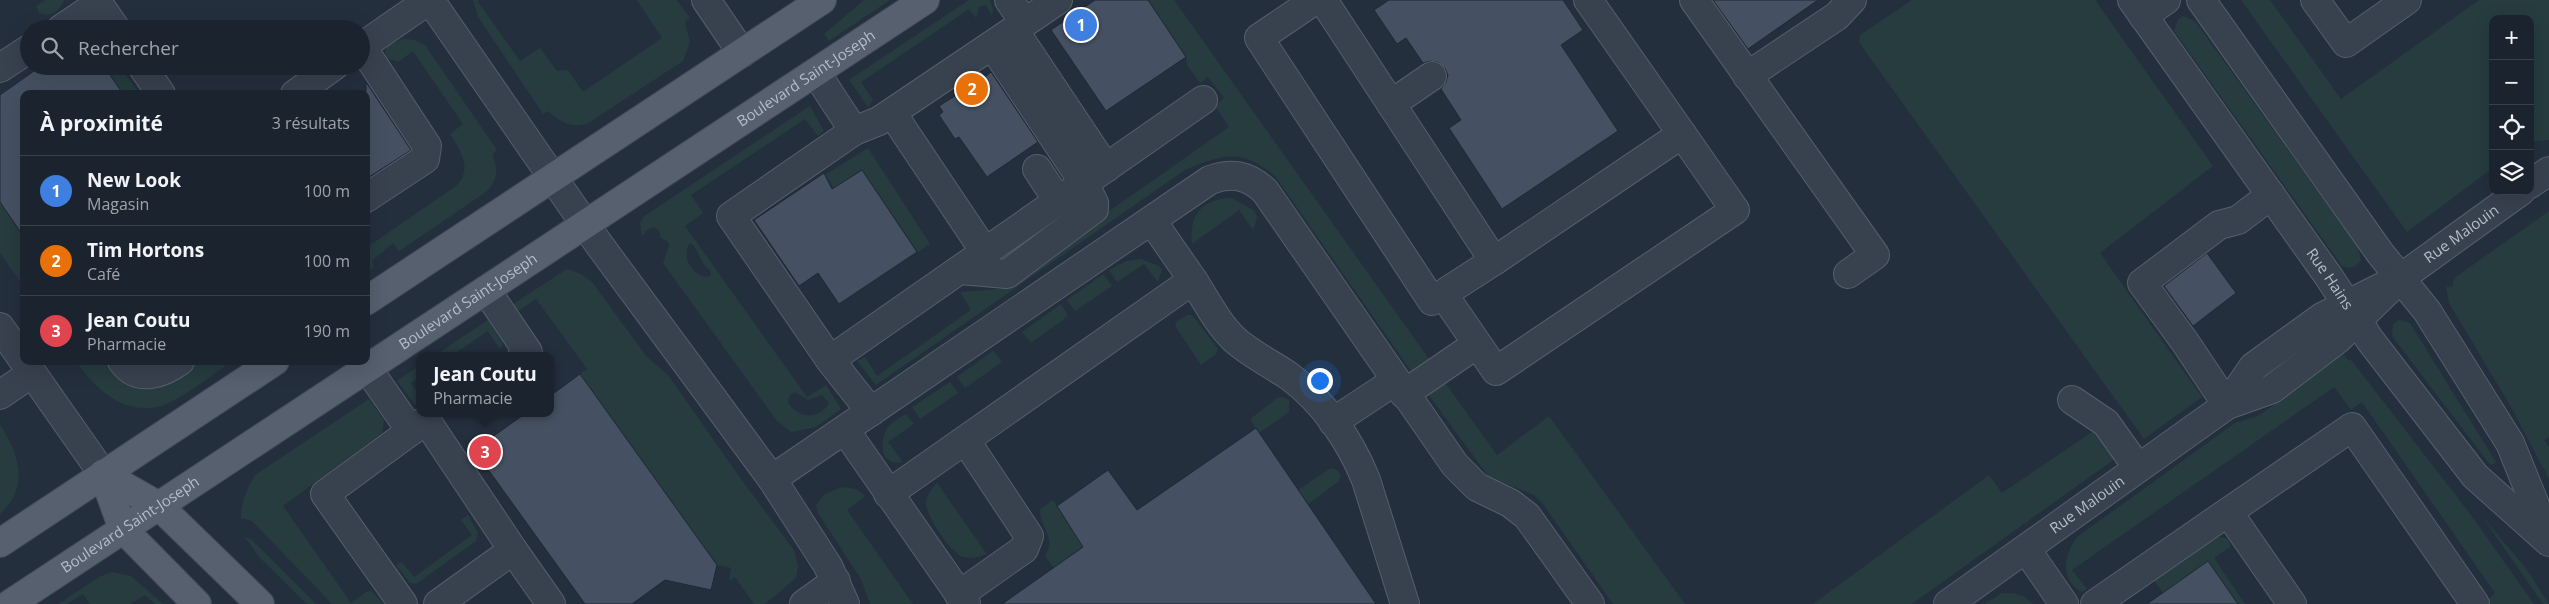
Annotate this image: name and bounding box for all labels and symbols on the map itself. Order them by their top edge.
pin: 1 [1065,6,1097,44]
street label: Boulevard Saint-Joseph [732,25,879,131]
pin: 2 [956,70,988,108]
street label: Rue Malouin [2419,199,2502,267]
street label: Rue Hains [2302,244,2359,313]
street label: Boulevard Saint-Joseph [394,248,541,354]
your location [1307,368,1333,394]
pin: 3 [469,433,501,471]
street label: Rue Malouin [2045,470,2128,537]
street label: Boulevard Saint-Joseph [56,471,203,577]

